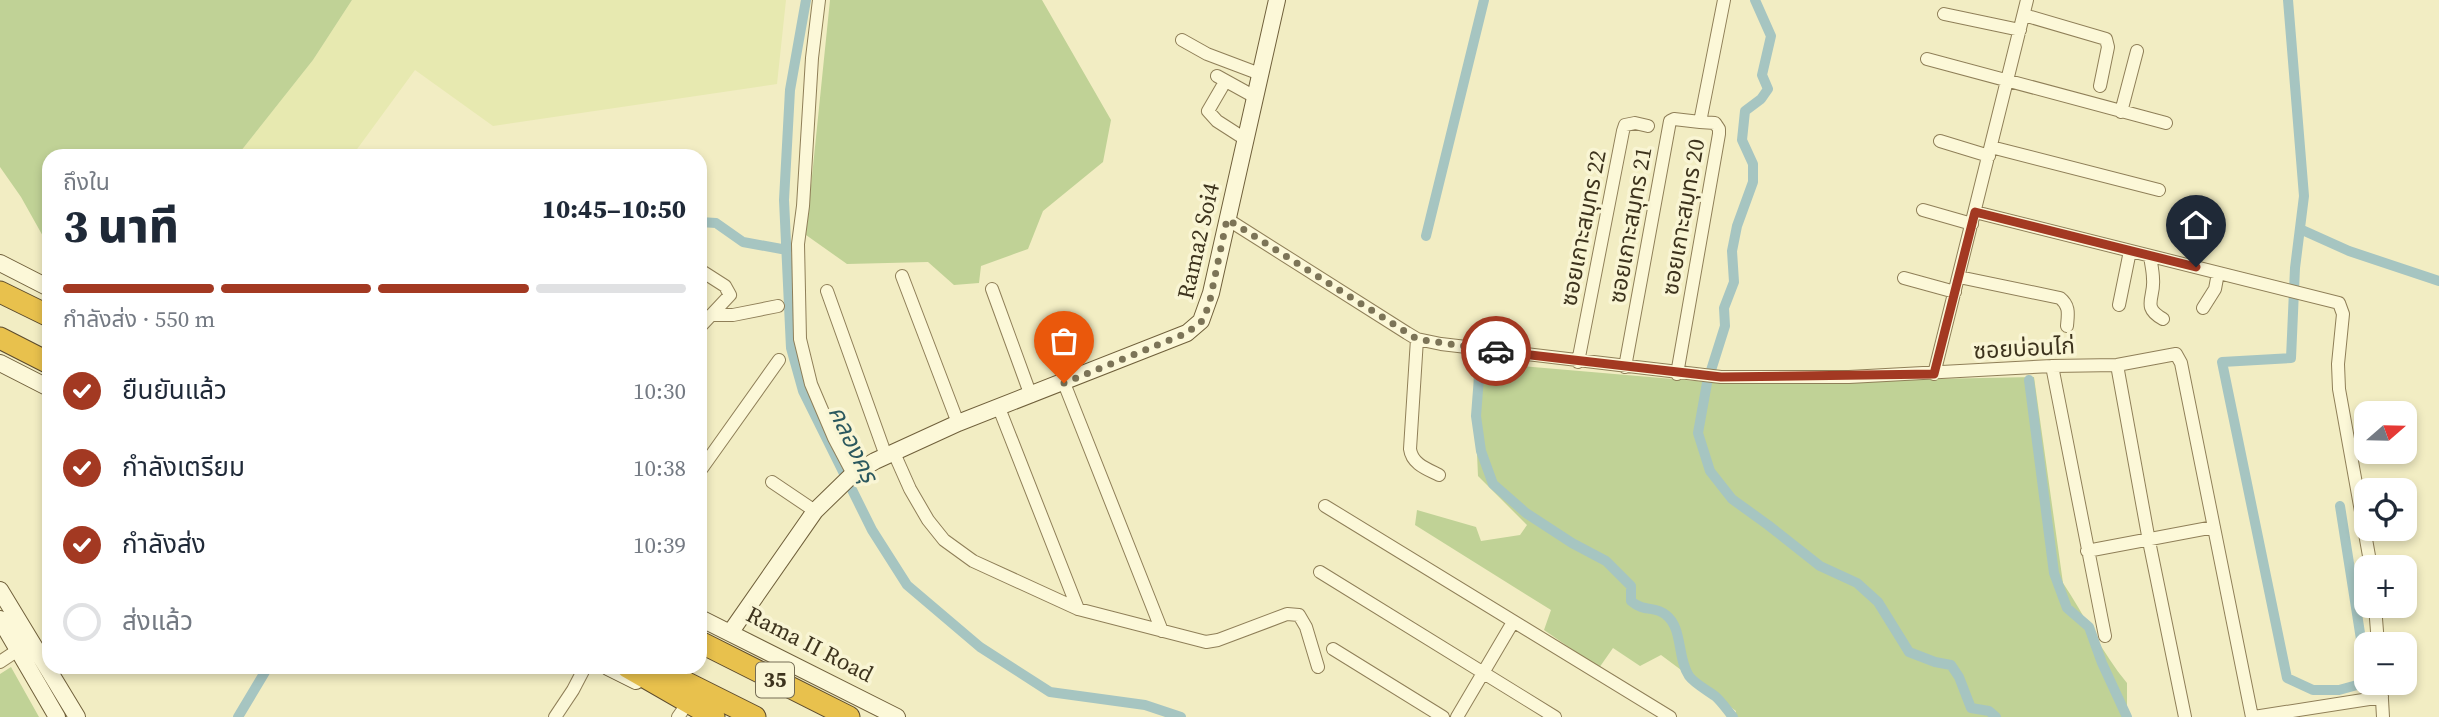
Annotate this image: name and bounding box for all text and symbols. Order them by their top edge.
street label: ซอยเกาะสมุทร 20 [1654,136,1712,298]
street label: ซอยเกาะสมุทร 21 [1601,144,1659,306]
street label: ซอยเกาะสมุทร 22 [1552,147,1614,309]
text: ถึงใน [63,166,110,198]
street label: Rama2 Soi4 [1169,179,1227,302]
text: 10:45–10:50 [542,191,686,227]
text: 3 นาที [63,194,179,257]
pin [2166,195,2226,267]
icon: home [2177,206,2215,244]
text: กำลังส่ง · 550 m [63,303,215,335]
pin [1034,311,1094,383]
courier [1461,316,1531,386]
icon: bag [1045,322,1083,360]
street label: ซอยบ่อนไก่ [1972,329,2076,367]
icon: car [1477,332,1515,370]
icon: check [63,372,101,410]
text: ยืนยันแล้ว [122,372,227,408]
text: 10:30 [633,375,686,407]
water label: คลองครุ [821,400,887,490]
north arrow [2354,401,2417,464]
map controls [2354,401,2417,695]
icon: check [63,449,101,487]
text: กำลังเตรียม [122,449,245,485]
text: 10:38 [633,452,686,484]
button: locate [2354,478,2417,541]
icon: check [63,526,101,564]
text: กำลังส่ง [122,526,206,562]
text: 10:39 [633,529,686,561]
button: + [2354,555,2417,618]
street label: Rama II Road [741,598,879,690]
text: ส่งแล้ว [122,603,193,639]
button: − [2354,632,2417,695]
road number: 35 [756,662,794,698]

